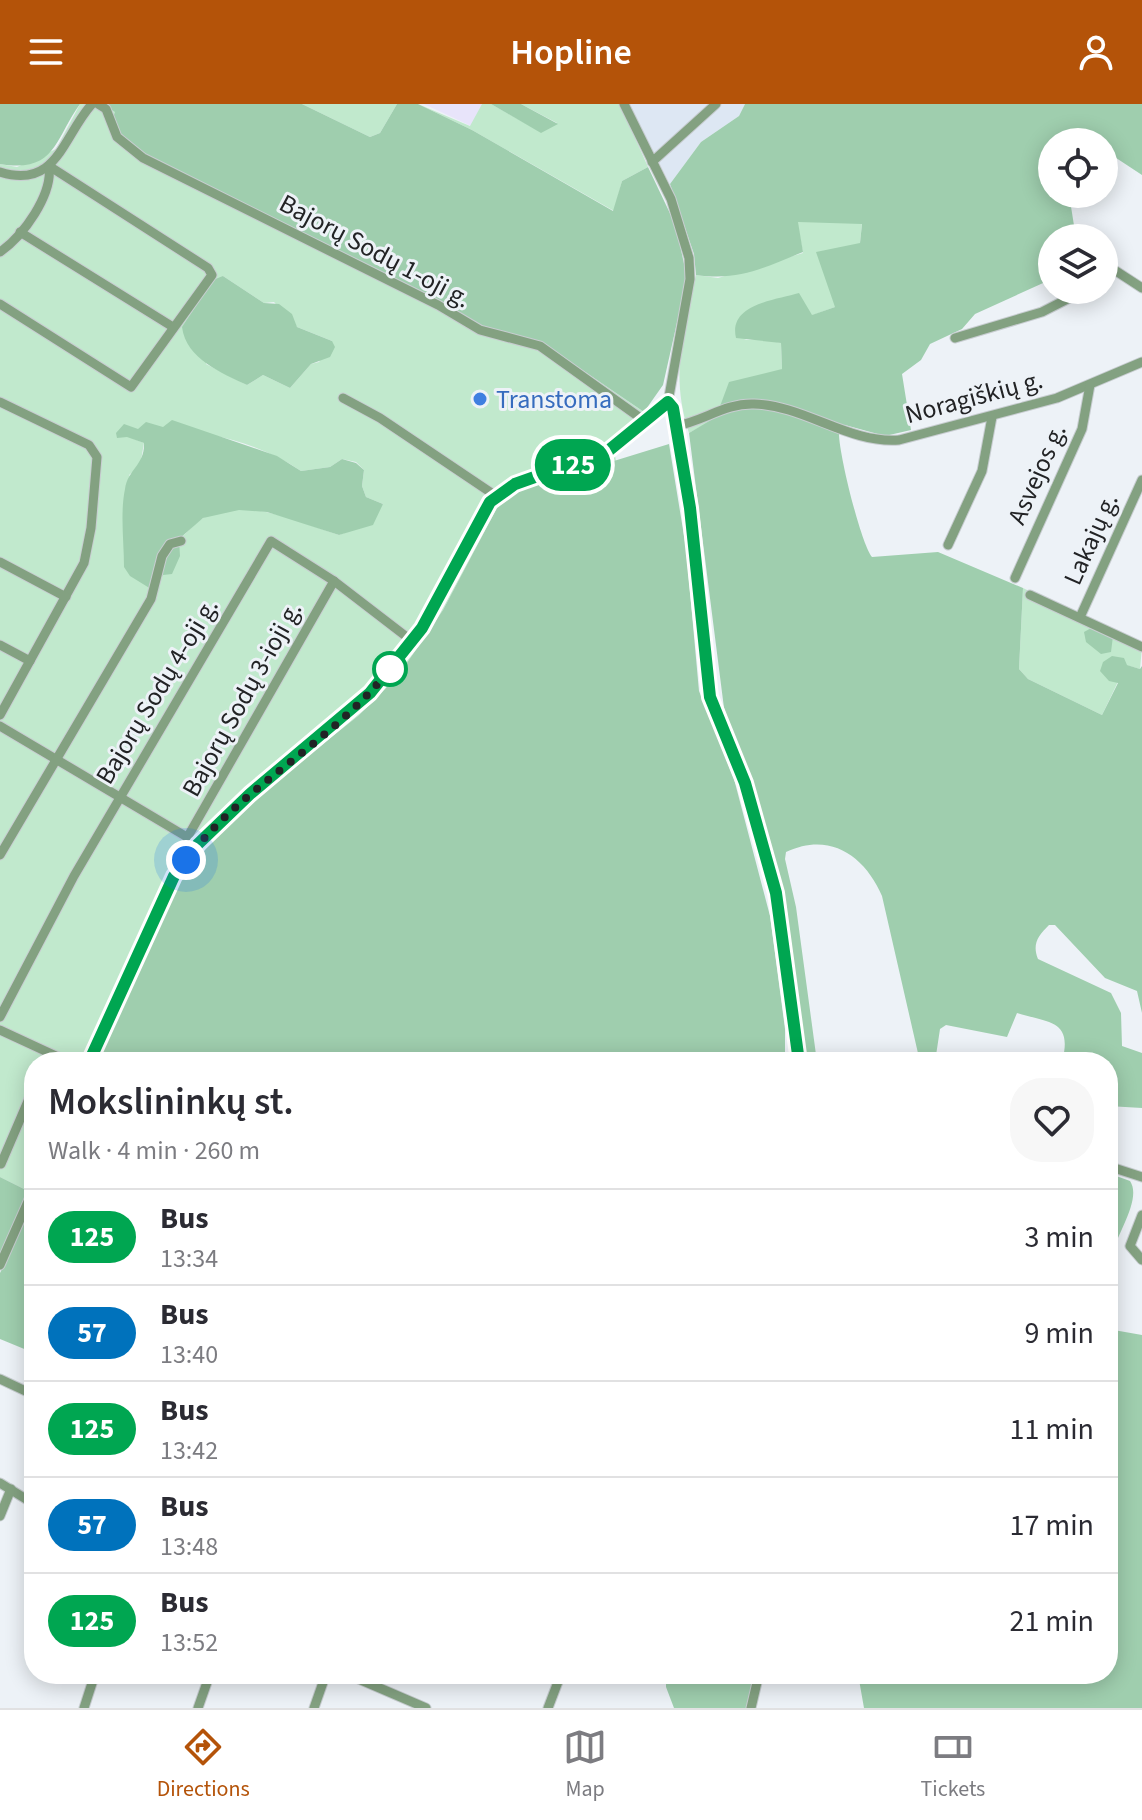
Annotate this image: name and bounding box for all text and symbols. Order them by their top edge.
text: Hopline [510,27,632,78]
icon: menu [24,30,68,74]
icon: person [1074,30,1118,74]
map controls [1038,128,1118,304]
button: locate [1038,128,1118,208]
street label: Bajorų Sodų 1-oji g. [273,185,477,317]
button: layers [1038,224,1118,304]
street label: Noragiškių g. [901,361,1047,433]
place label: Transtoma [496,381,612,418]
marker: Transtoma [471,390,489,408]
street label: Asvejos g. [998,418,1076,530]
line badge: 125 [527,439,619,491]
text: 125 [551,445,595,485]
street label: Lakajų g. [1054,487,1128,591]
street label: Bajorų Sodų 4-oji g. [87,591,227,791]
street label: Bajorų Sodų 3-ioji g. [173,595,311,803]
unlabelled marker [373,652,407,686]
your location [166,840,206,880]
text: Mokslininkų st. [48,1075,294,1129]
button: heart [1010,1078,1094,1162]
text: Walk · 4 min · 260 m [48,1132,260,1169]
text: Bus [160,1197,208,1240]
text: 3 min [1024,1216,1094,1259]
text: 125 [70,1217,114,1257]
text: 13:34 [160,1240,218,1277]
text: Bus [160,1293,208,1336]
text: 9 min [1024,1312,1094,1355]
text: 57 [77,1313,107,1353]
text: 13:40 [160,1336,218,1373]
text: Bus [160,1389,208,1432]
text: 11 min [1010,1408,1094,1451]
text: 125 [70,1409,114,1449]
text: 13:42 [160,1432,218,1469]
text: Bus [160,1485,208,1528]
text: 17 min [1010,1504,1094,1547]
text: 57 [77,1505,107,1545]
text: 13:48 [160,1528,218,1565]
text: Bus [160,1581,208,1624]
text: 21 min [1010,1600,1094,1643]
text: 125 [70,1601,114,1641]
text: 13:52 [160,1624,218,1661]
tab: Directions [157,1725,250,1805]
tab: Map [563,1725,607,1805]
tab: Tickets [920,1725,985,1805]

